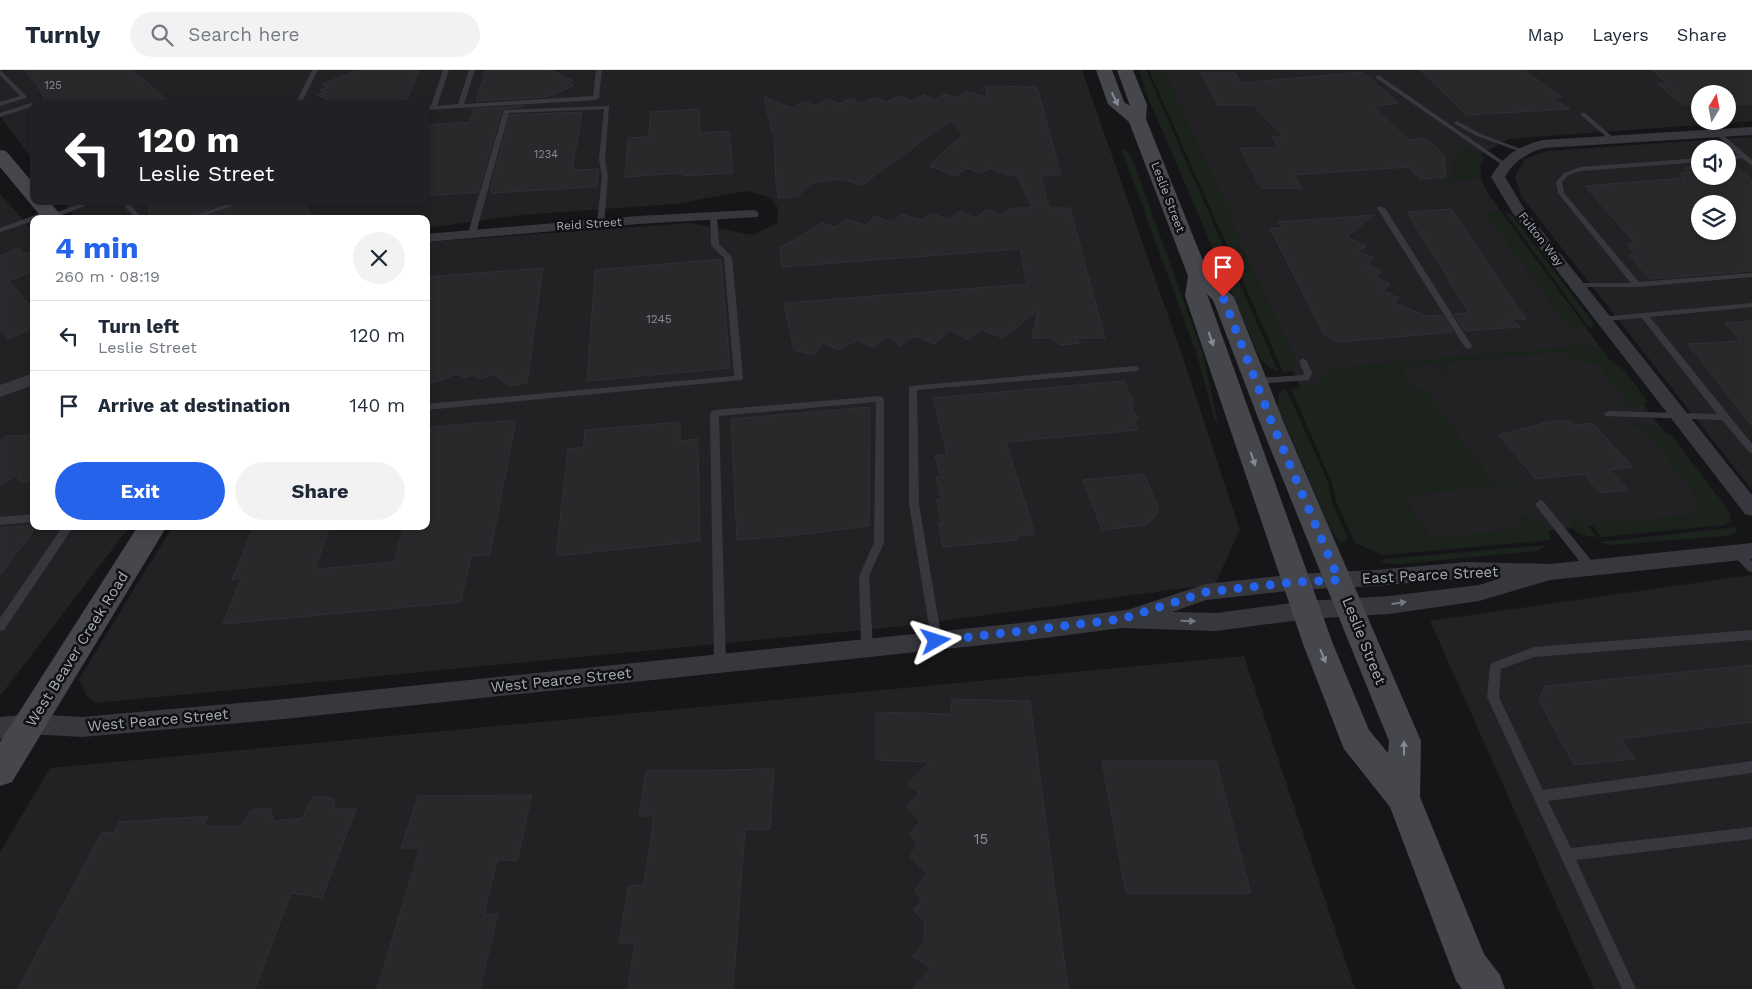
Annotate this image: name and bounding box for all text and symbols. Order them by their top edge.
search box [130,12,480,57]
text: Turnly [25,21,100,49]
icon: search [148,21,176,49]
text: Search here [188,23,300,46]
text: Map [1527,24,1564,45]
text: Layers [1592,24,1649,45]
text: Share [1677,24,1727,45]
house number: 125 [44,79,62,92]
north arrow [1691,85,1736,130]
map controls [1691,85,1736,240]
one-way arrow [1110,91,1119,106]
text: 120 m [138,119,239,161]
icon: left [55,120,120,185]
button: sound [1691,140,1736,185]
house number: 1234 [534,148,558,161]
street label: Leslie Street [1148,160,1188,234]
text: Leslie Street [138,161,274,186]
button: layers [1691,195,1736,240]
street label: Fulton Way [1516,209,1567,269]
street label: Reid Street [556,215,622,233]
text: 4 min [55,230,139,265]
button: close [353,232,405,284]
pin [1202,246,1244,297]
icon: arrive [1209,253,1237,281]
text: 260 m · 08:19 [55,267,160,286]
house number: 1245 [646,312,672,326]
text: Turn left [98,315,179,338]
icon: left [55,322,83,350]
text: 120 m [350,324,405,347]
one-way arrow [1208,332,1215,347]
text: Leslie Street [98,338,197,357]
icon: arrive [55,392,83,420]
text: Arrive at destination [98,394,290,417]
text: 140 m [350,394,405,417]
one-way arrow [1249,452,1257,467]
button: Exit [55,462,225,520]
button: Share [235,462,405,520]
street label: East Pearce Street [1361,562,1499,588]
street label: West Beaver Creek Road [22,568,132,730]
street label: Leslie Street [1338,595,1390,688]
one-way arrow [1392,599,1408,607]
position arrow [909,614,961,666]
one-way arrow [1180,617,1196,625]
one-way arrow [1320,649,1327,664]
street label: West Pearce Street [490,664,633,696]
street label: West Pearce Street [87,705,230,735]
one-way arrow [1400,740,1408,756]
house number: 15 [974,830,988,848]

